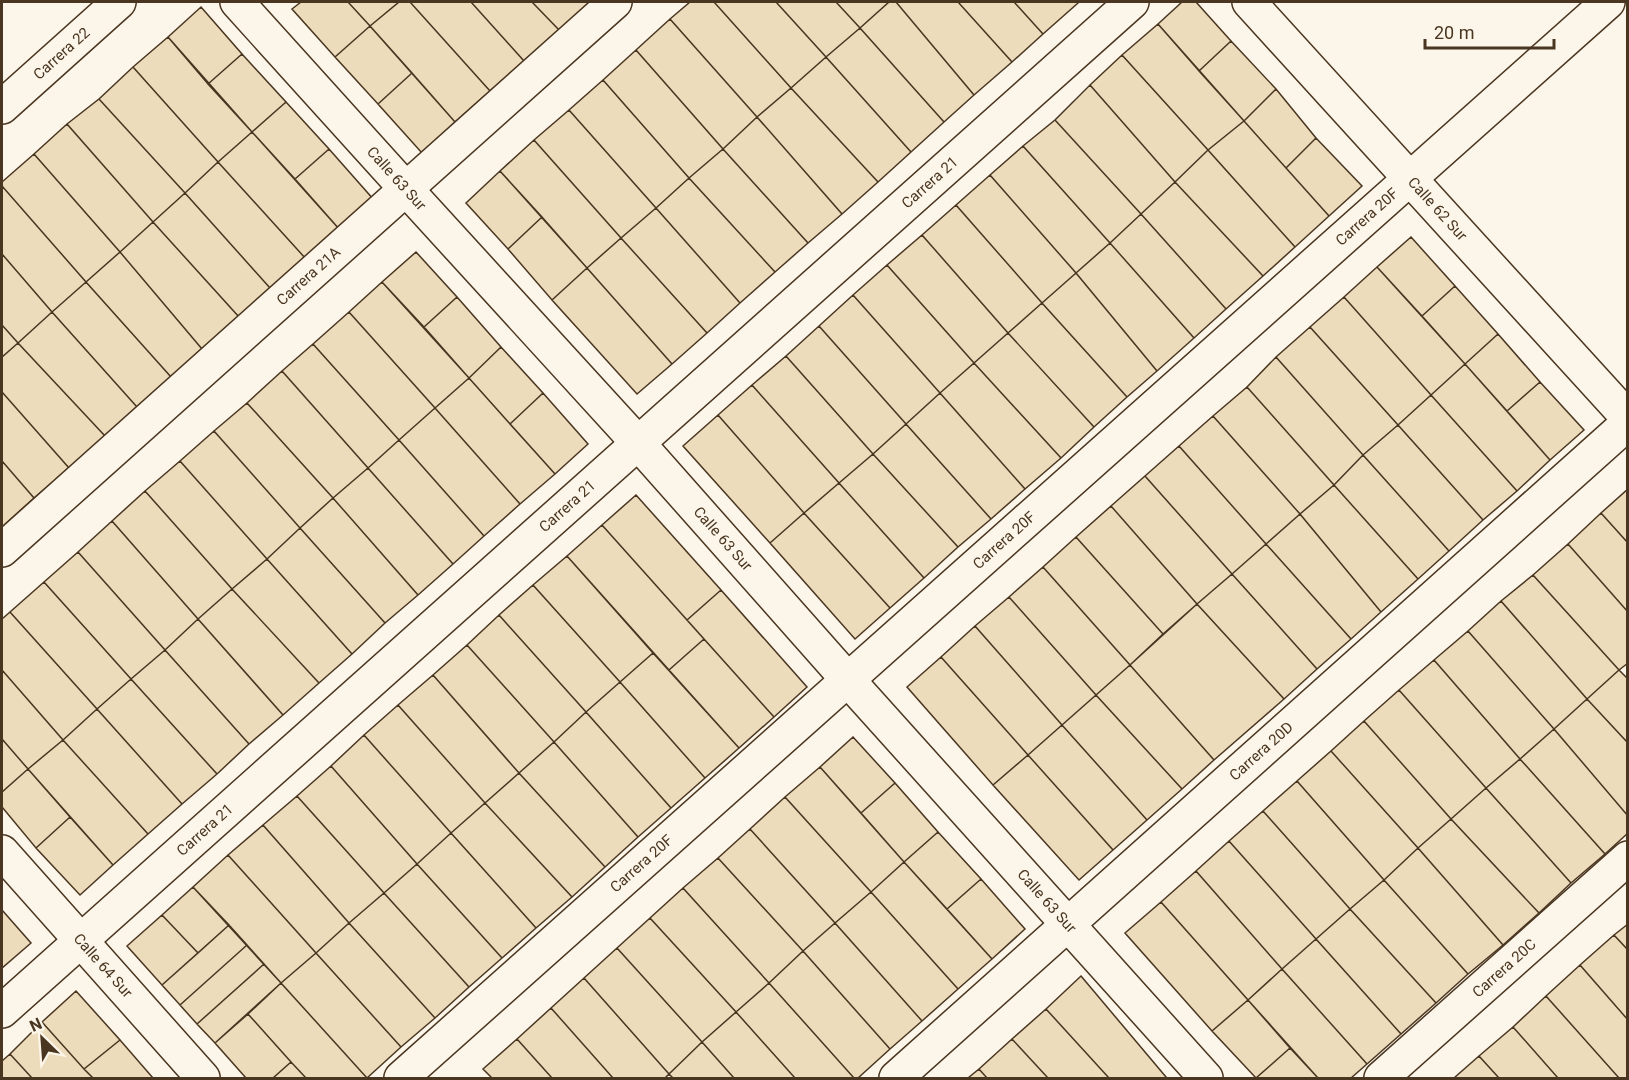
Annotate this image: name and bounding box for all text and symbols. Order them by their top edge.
scale bar [1425,12,1554,50]
text: 20 m [1434,22,1474,43]
street label: Carrera 22 [30,24,93,83]
street label: Calle 63 Sur [363,143,430,214]
street label: Carrera 21 [898,153,962,212]
street label: Calle 62 Sur [1404,173,1471,245]
street label: Carrera 20F [1332,184,1402,250]
street label: Carrera 21A [273,243,344,309]
street label: Carrera 21 [535,476,599,536]
street label: Calle 63 Sur [690,503,756,575]
street label: Carrera 20F [969,508,1039,573]
street label: Carrera 20D [1226,718,1297,784]
street label: Carrera 21 [173,800,237,860]
street label: Carrera 20F [606,831,676,896]
street label: Calle 63 Sur [1013,865,1080,937]
street label: Calle 64 Sur [70,930,136,1001]
street label: Carrera 20C [1469,935,1540,1001]
north arrow [12,1008,72,1068]
text: N [27,1014,45,1036]

